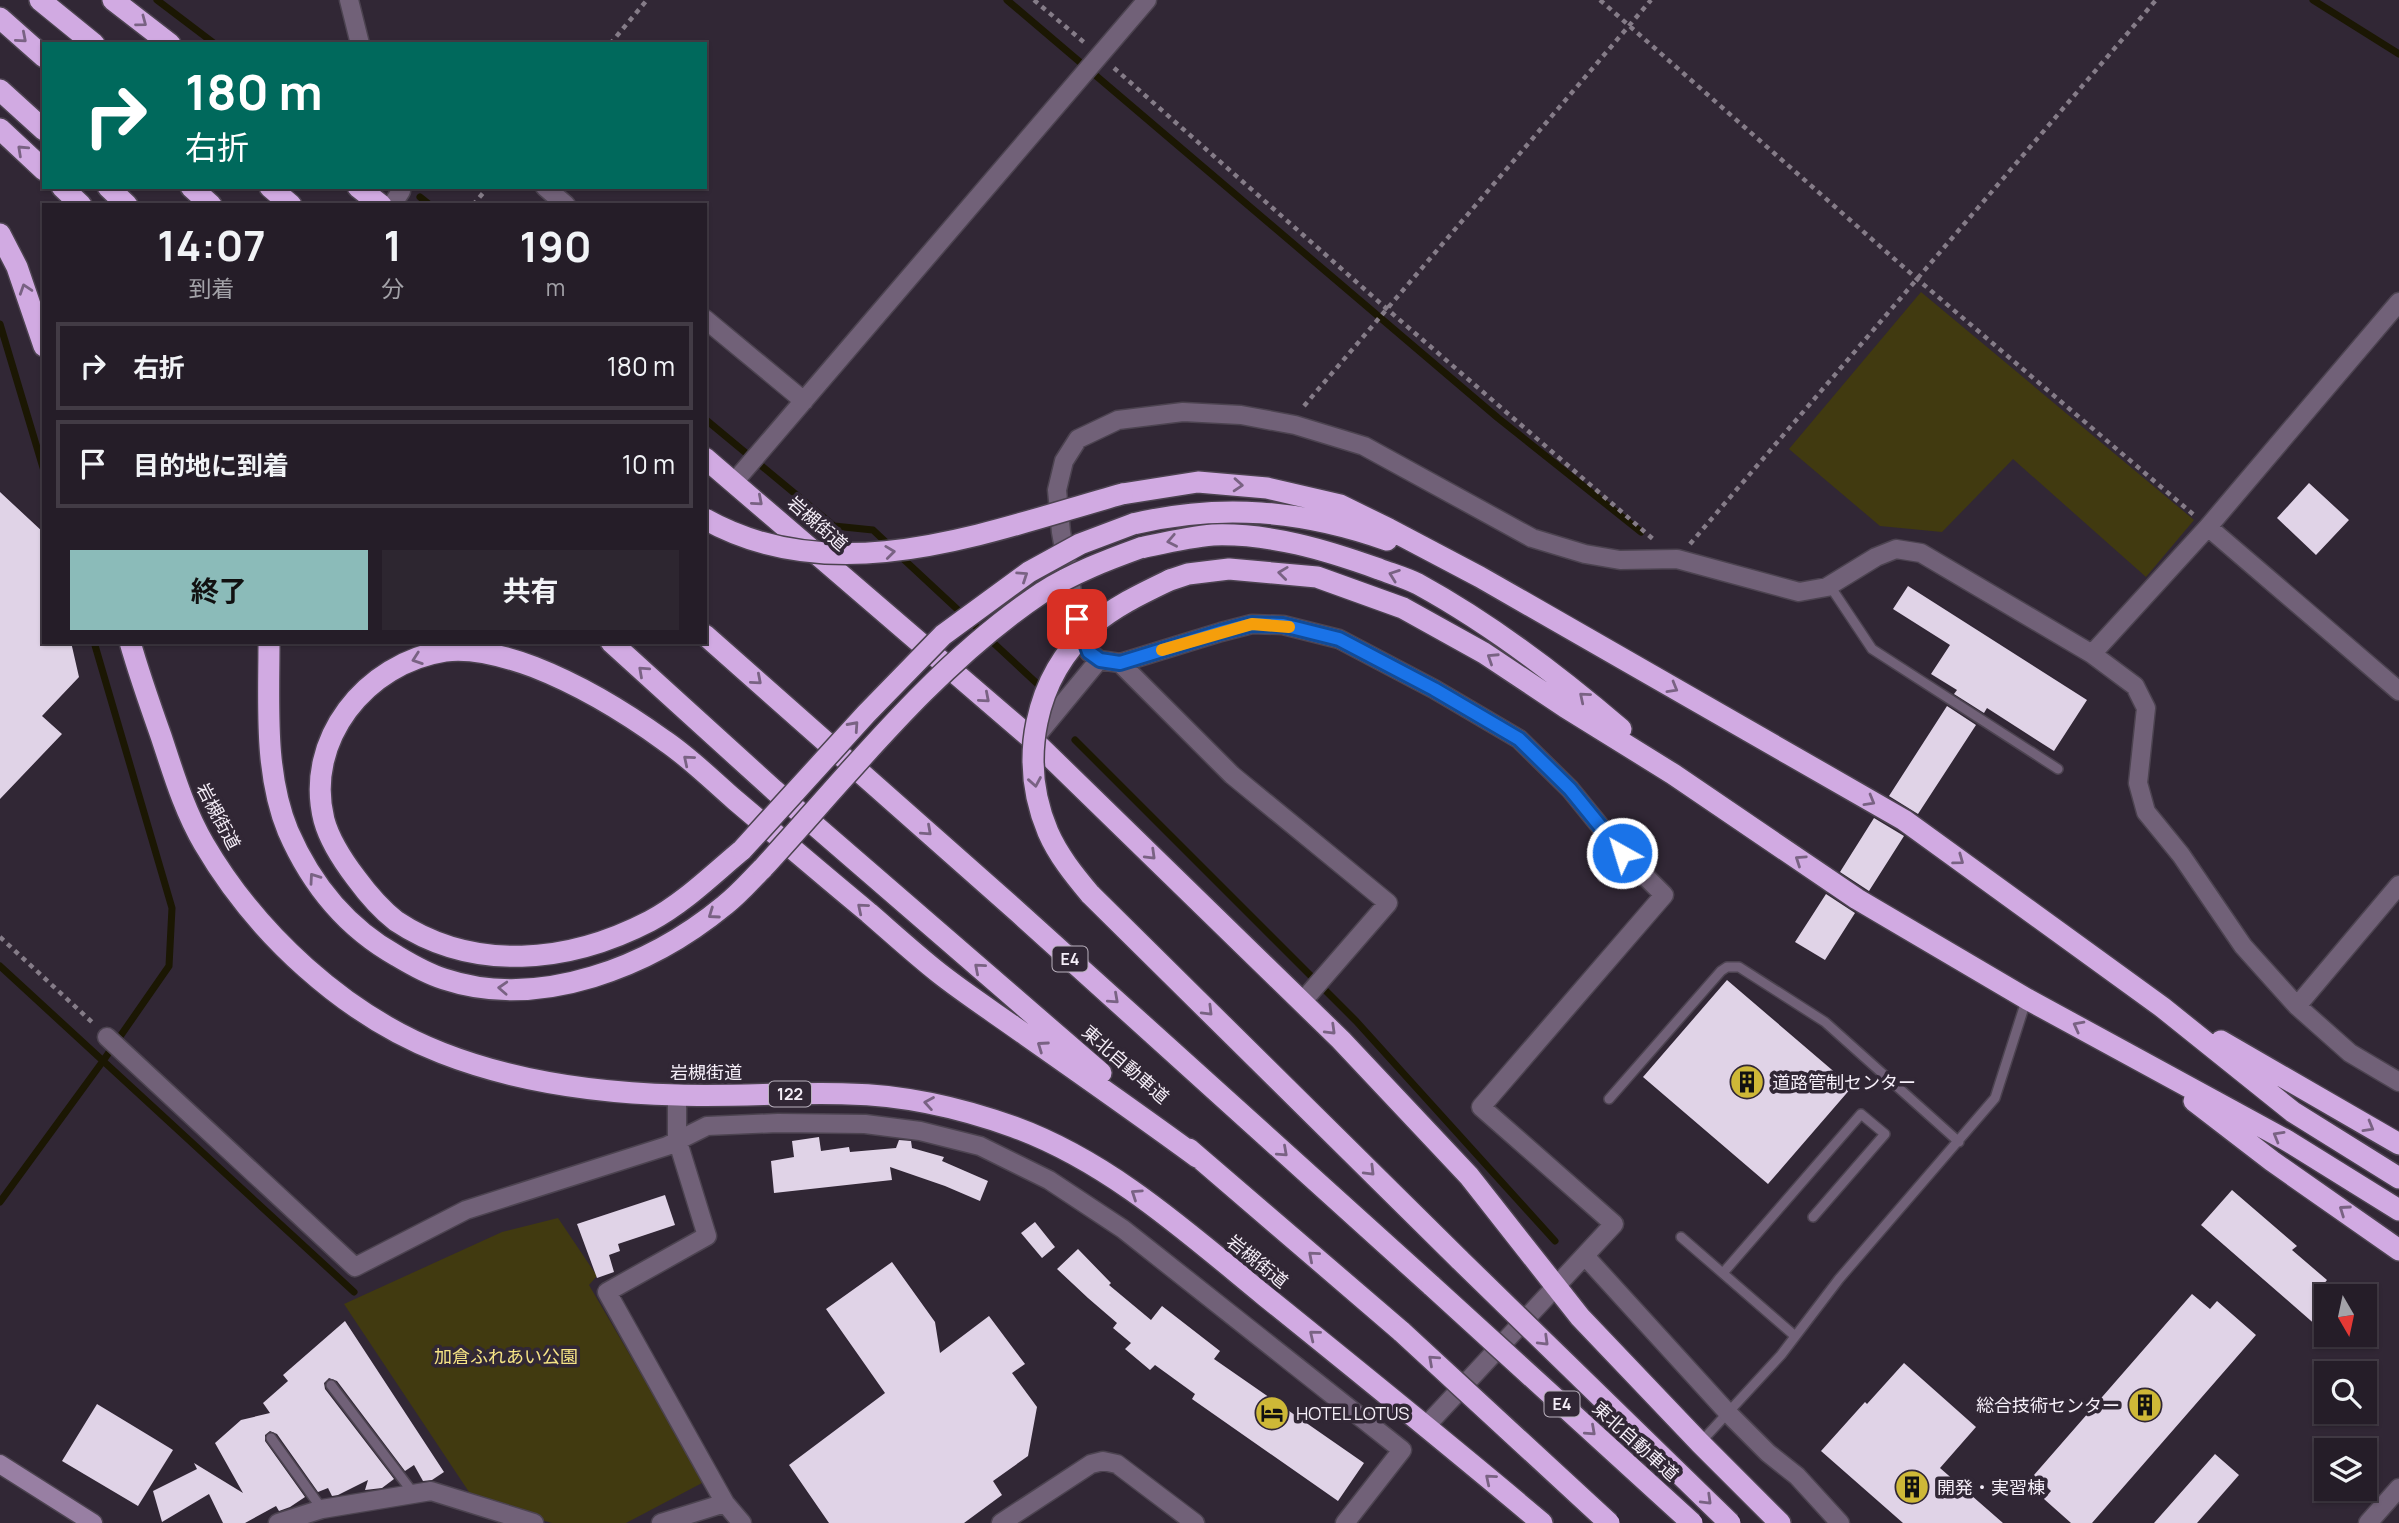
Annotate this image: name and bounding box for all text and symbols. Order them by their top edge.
one-way arrow [134,13,146,26]
one-way arrow [14,30,27,42]
text: 180 m [185,58,323,125]
icon: right [70,70,161,161]
text: 右折 [185,125,249,169]
one-way arrow [17,145,30,158]
text: 14:07 [157,216,266,274]
text: 1 [383,216,402,274]
text: 190 [519,217,592,275]
text: m [546,271,565,303]
text: 到着 [189,272,235,304]
text: 分 [381,272,404,304]
one-way arrow [19,283,33,295]
icon: right [74,347,112,385]
text: 180 m [607,348,675,384]
text: 右折 [133,349,185,385]
icon: arrive [74,445,112,483]
text: 10 m [622,446,675,482]
text: 目的地に到着 [133,447,289,483]
one-way arrow [1233,477,1244,492]
street label: 岩槻街道 [783,490,853,556]
one-way arrow [750,493,763,505]
one-way arrow [1166,533,1178,548]
one-way arrow [884,544,896,559]
button: 終了 [70,550,368,630]
button: 共有 [382,550,679,630]
one-way arrow [1277,565,1289,580]
one-way arrow [1388,569,1400,583]
one-way arrow [1016,571,1029,584]
pin [1047,589,1107,649]
icon: arrive [1058,600,1096,638]
one-way arrow [412,651,424,665]
one-way arrow [1486,654,1499,667]
one-way arrow [638,667,651,679]
one-way arrow [749,672,762,684]
one-way arrow [1665,680,1678,693]
one-way arrow [977,690,990,702]
one-way arrow [1579,693,1592,706]
one-way arrow [846,722,858,735]
one-way arrow [684,756,697,768]
one-way arrow [1027,776,1042,788]
street label: 岩槻街道 [192,779,246,853]
one-way arrow [1863,793,1875,806]
position arrow [1585,816,1659,890]
one-way arrow [919,822,932,835]
one-way arrow [1142,846,1155,859]
one-way arrow [1951,852,1964,864]
one-way arrow [1795,856,1808,869]
one-way arrow [310,873,322,886]
one-way arrow [857,903,869,916]
one-way arrow [708,906,721,918]
road number: E4 [1052,946,1088,972]
one-way arrow [974,964,987,976]
one-way arrow [497,981,508,996]
one-way arrow [1106,991,1119,1004]
one-way arrow [1200,1002,1213,1015]
street label: 東北自動車道 [1077,1020,1175,1108]
one-way arrow [2073,1021,2085,1034]
one-way arrow [1323,1022,1336,1035]
one-way arrow [1037,1042,1050,1054]
street label: 岩槻街道 [670,1060,742,1084]
building icon: 道路管制センター [1728,1063,1766,1101]
place label: 道路管制センター [1772,1070,1916,1094]
road number: 122 [769,1082,811,1106]
one-way arrow [923,1096,935,1111]
one-way arrow [2362,1119,2375,1132]
one-way arrow [2273,1131,2286,1144]
one-way arrow [1275,1144,1288,1156]
one-way arrow [1361,1162,1374,1175]
one-way arrow [1131,1190,1144,1202]
one-way arrow [2339,1206,2352,1218]
street label: 岩槻街道 [1222,1229,1294,1293]
one-way arrow [1309,1252,1322,1264]
north arrow [2314,1284,2376,1348]
map controls [2314,1284,2377,1501]
one-way arrow [1309,1331,1321,1344]
one-way arrow [1535,1333,1548,1346]
park label: 加倉ふれあい公園 [434,1344,578,1368]
one-way arrow [1428,1356,1441,1368]
button: search [2314,1361,2377,1424]
building icon: 総合技術センター [2126,1386,2164,1424]
road number: E4 [1544,1392,1580,1416]
place label: 総合技術センター [1976,1393,2120,1417]
hotel icon: HOTEL LOTUS [1253,1394,1291,1432]
street label: 東北自動車道 [1588,1396,1684,1486]
place label: HOTEL LOTUS [1296,1401,1409,1425]
one-way arrow [1583,1423,1596,1435]
button: layers [2314,1438,2377,1501]
building icon: 開発・実習棟 [1893,1468,1931,1506]
one-way arrow [1485,1475,1498,1487]
place label: 開発・実習棟 [1937,1475,2045,1499]
one-way arrow [1699,1492,1712,1505]

